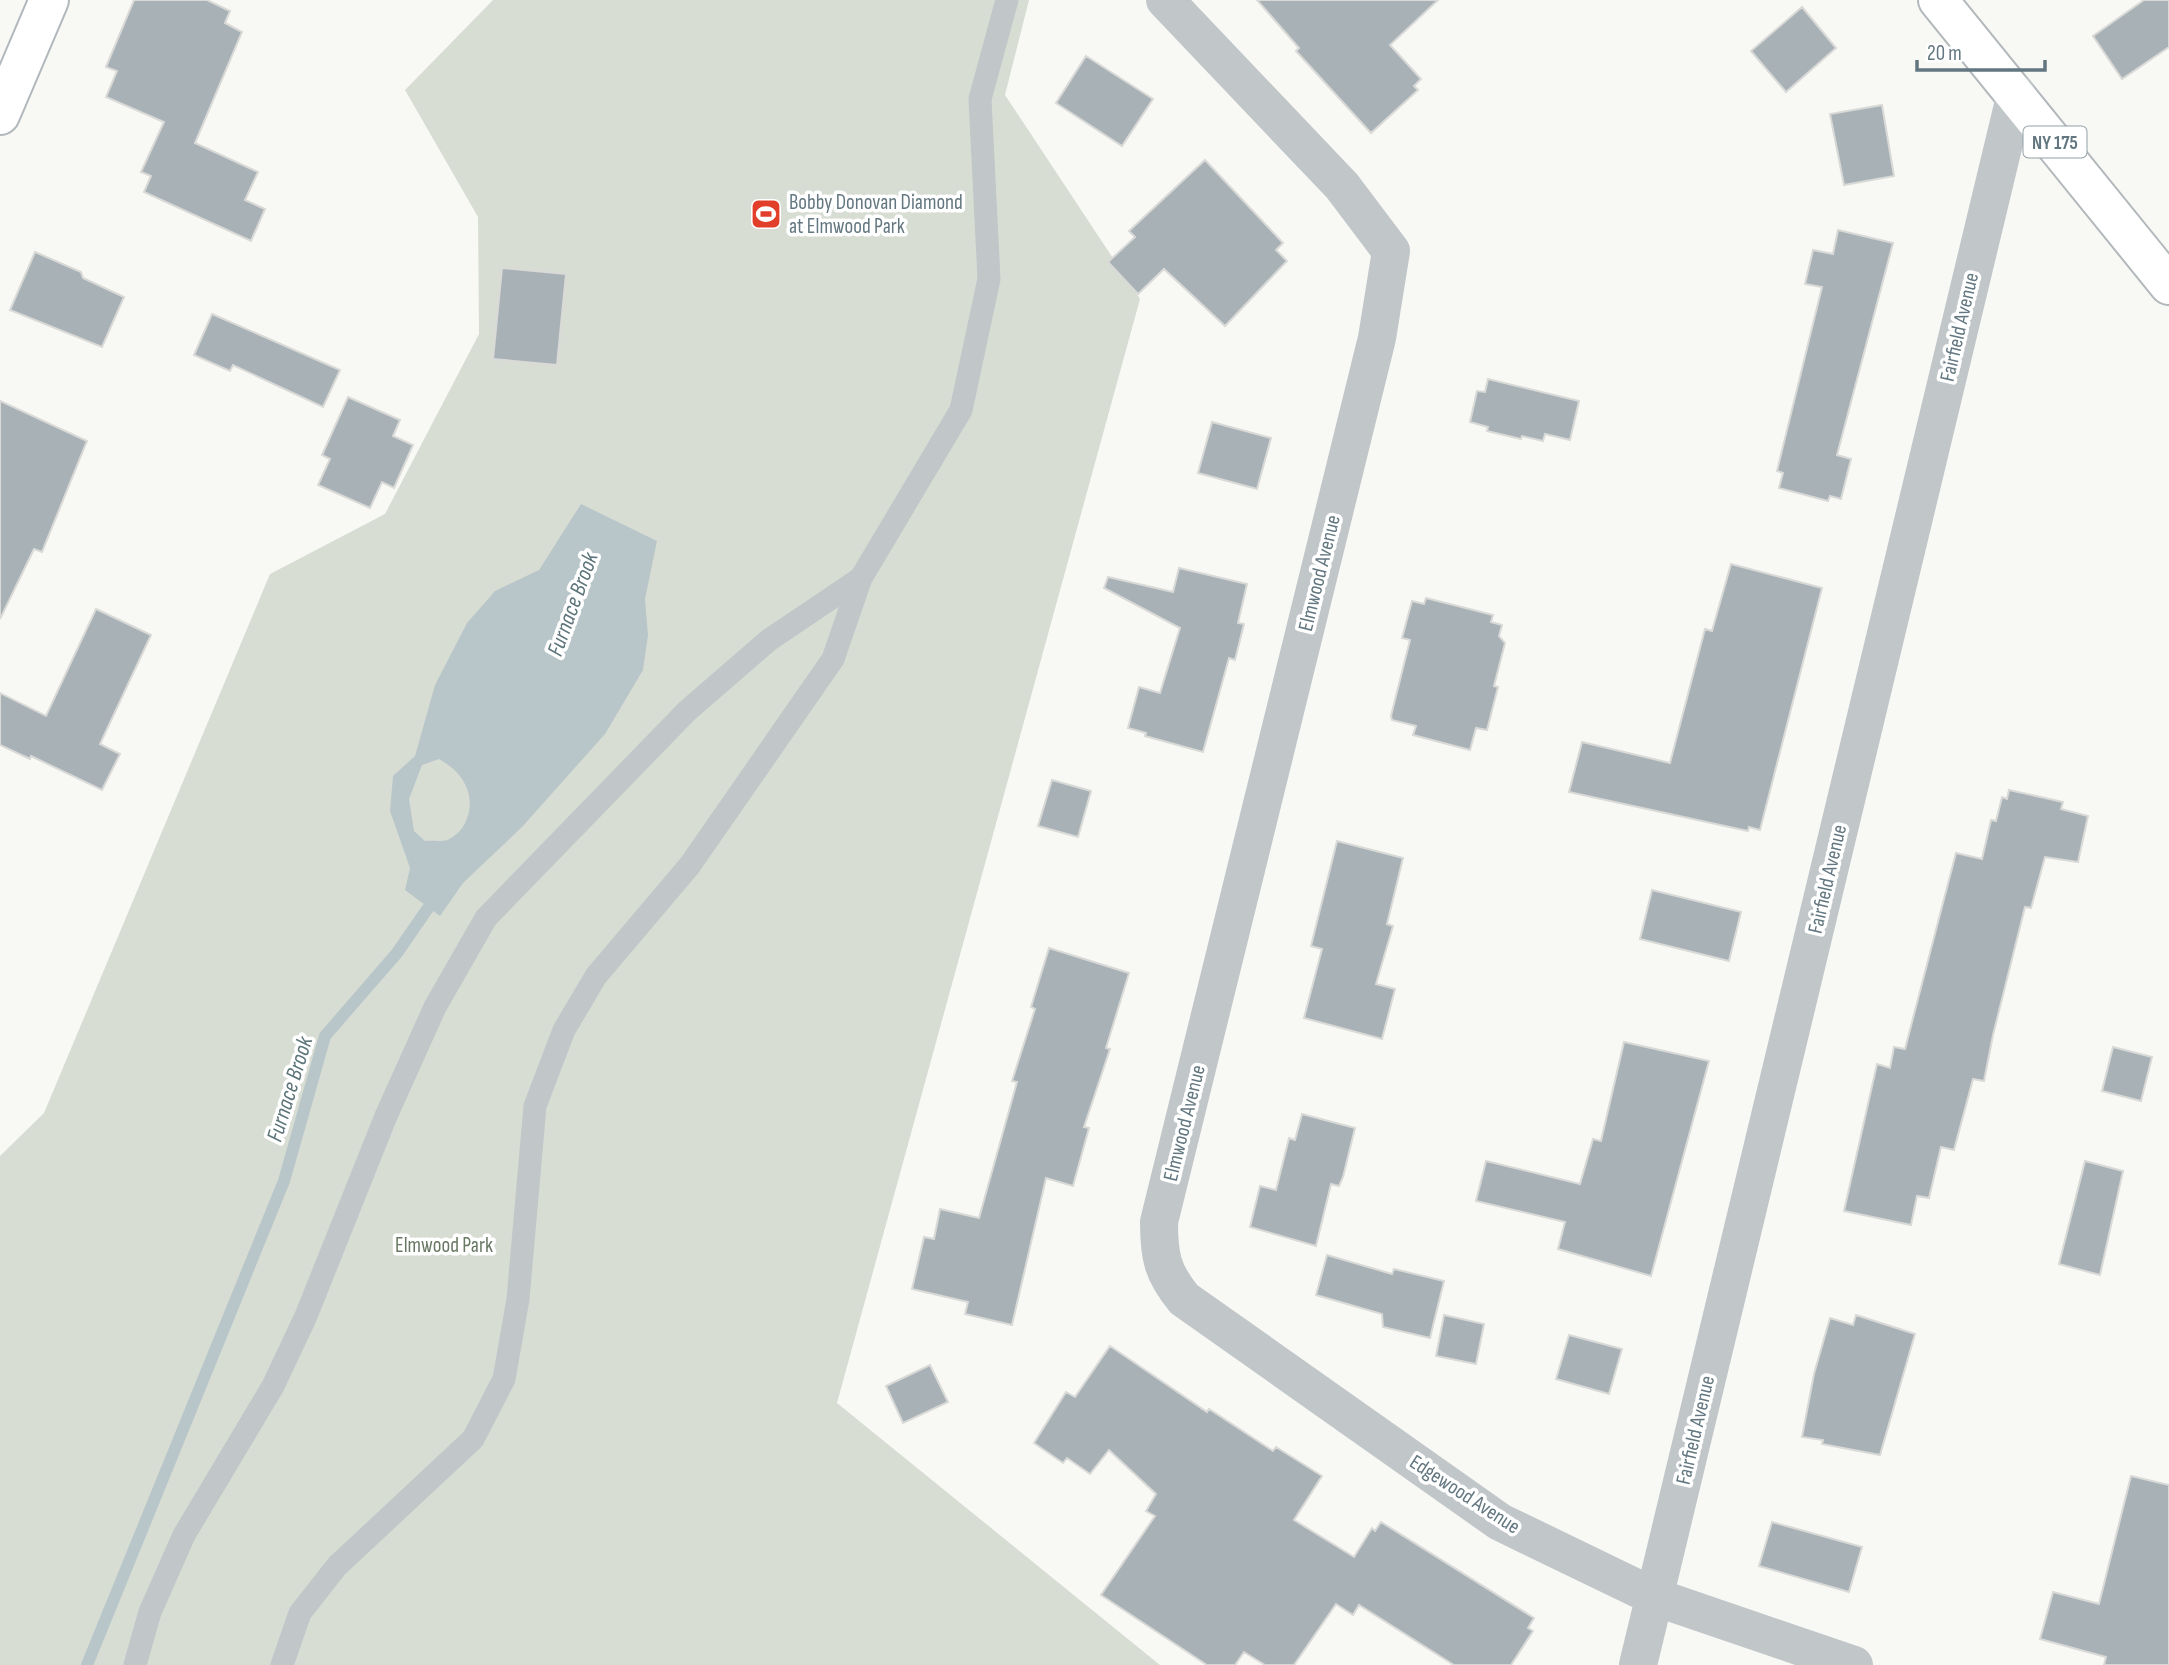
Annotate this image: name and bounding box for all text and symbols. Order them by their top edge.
scale bar [1917,28,2045,72]
text: 20 m [1927,41,1962,66]
road number: NY 175 [2024,126,2086,158]
place label: Bobby Donovan Diamond at Elmwood Park [789,190,963,239]
sports icon: Bobby Donovan Diamond at Elmwood Park [749,197,783,231]
street label: Fairfield Avenue [1935,270,1984,384]
street label: Elmwood Avenue [1293,513,1346,634]
water label: Furnace Brook [541,547,605,660]
street label: Fairfield Avenue [1803,822,1852,936]
water label: Furnace Brook [261,1032,320,1145]
street label: Elmwood Avenue [1158,1063,1211,1184]
park label: Elmwood Park [395,1233,493,1258]
street label: Fairfield Avenue [1671,1373,1720,1487]
street label: Edgewood Avenue [1405,1449,1525,1539]

